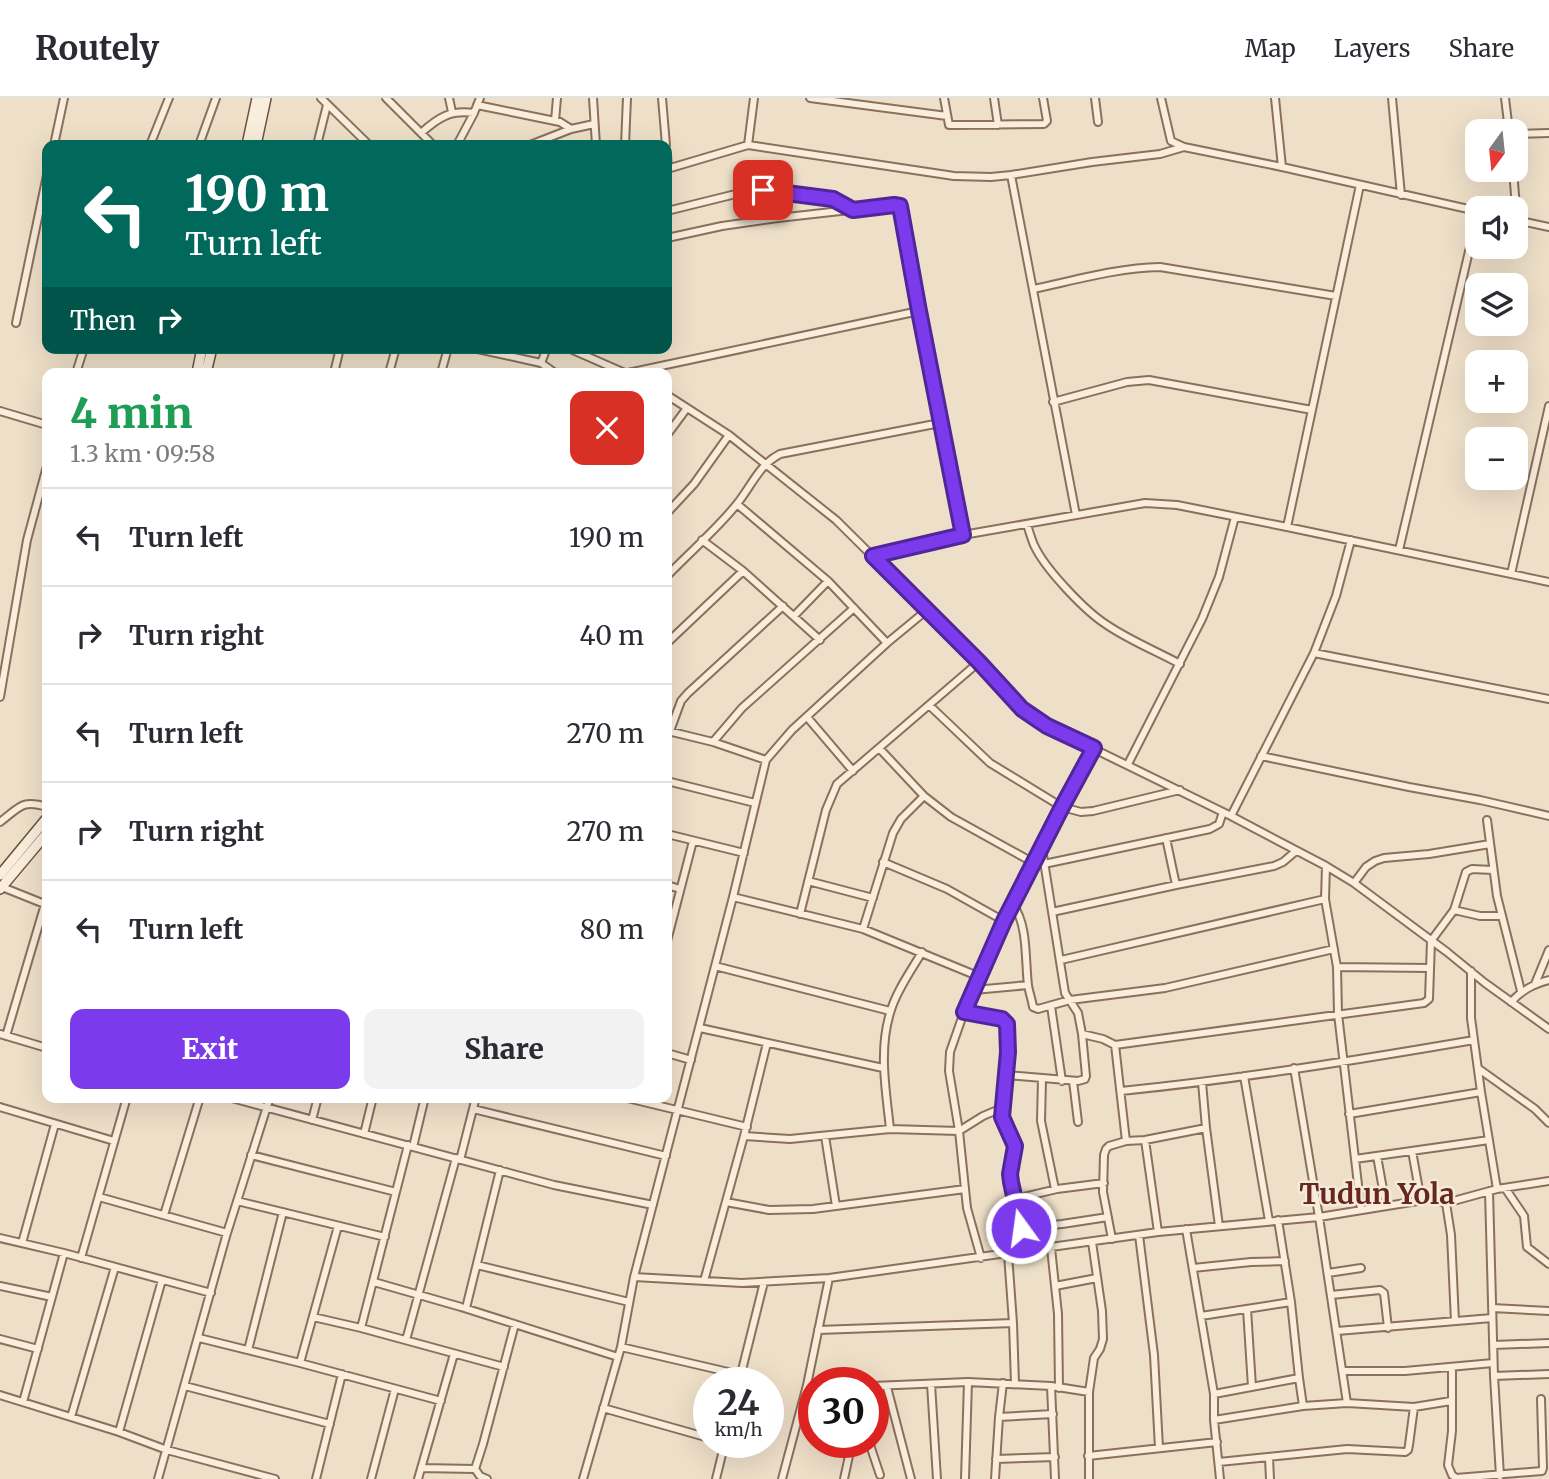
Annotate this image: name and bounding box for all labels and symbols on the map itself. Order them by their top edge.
north arrow [1465,119,1528,182]
pin [733,160,793,220]
district label: Tudun Yola [1299,1176,1455,1212]
position arrow [984,1191,1058,1265]
speed limit sign: 30 [798,1367,889,1458]

